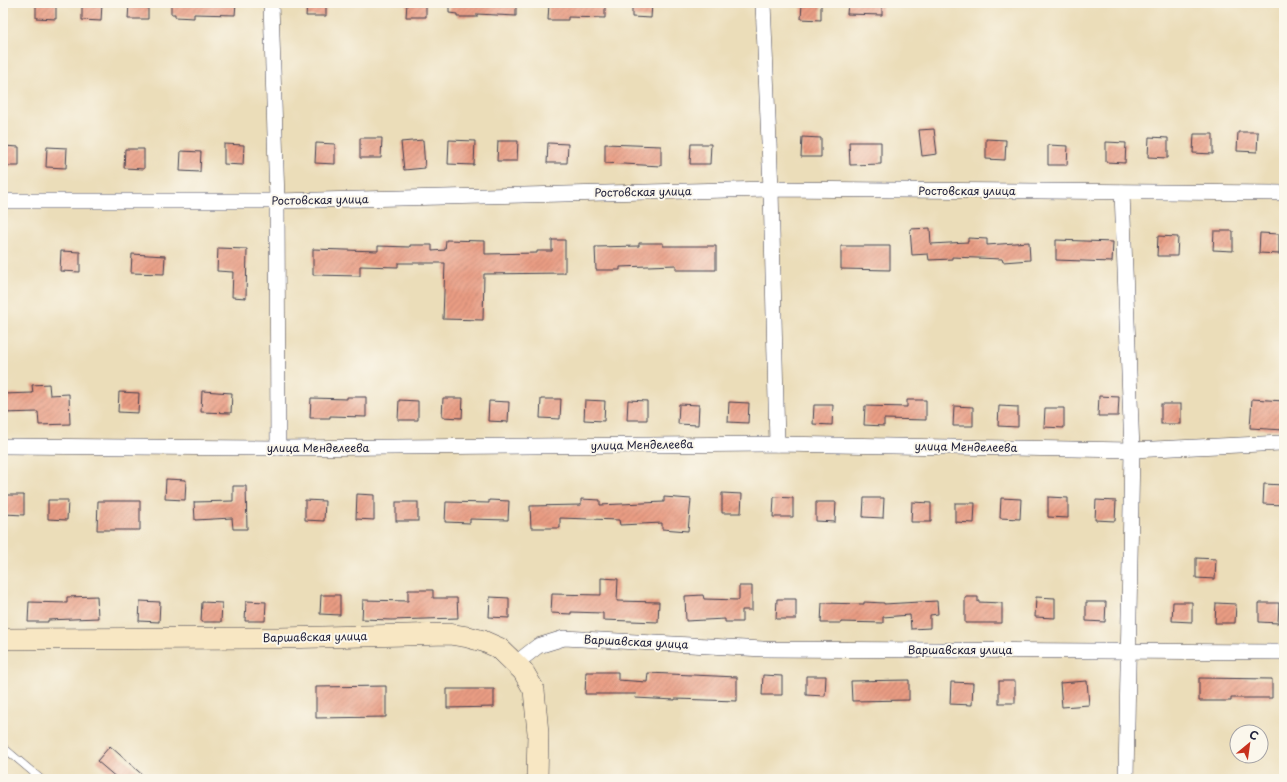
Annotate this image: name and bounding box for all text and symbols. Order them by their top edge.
street label: Ростовская улица [594,182,692,201]
street label: Ростовская улица [918,182,1016,199]
street label: Ростовская улица [271,190,369,209]
street label: улица Менделеева [591,435,694,454]
street label: улица Менделеева [915,437,1018,456]
street label: улица Менделеева [267,439,369,456]
street label: Варшавская улица [262,627,368,646]
street label: Варшавская улица [583,630,689,653]
street label: Варшавская улица [908,641,1012,658]
north arrow [1229,724,1269,764]
text: С [1246,725,1262,744]

